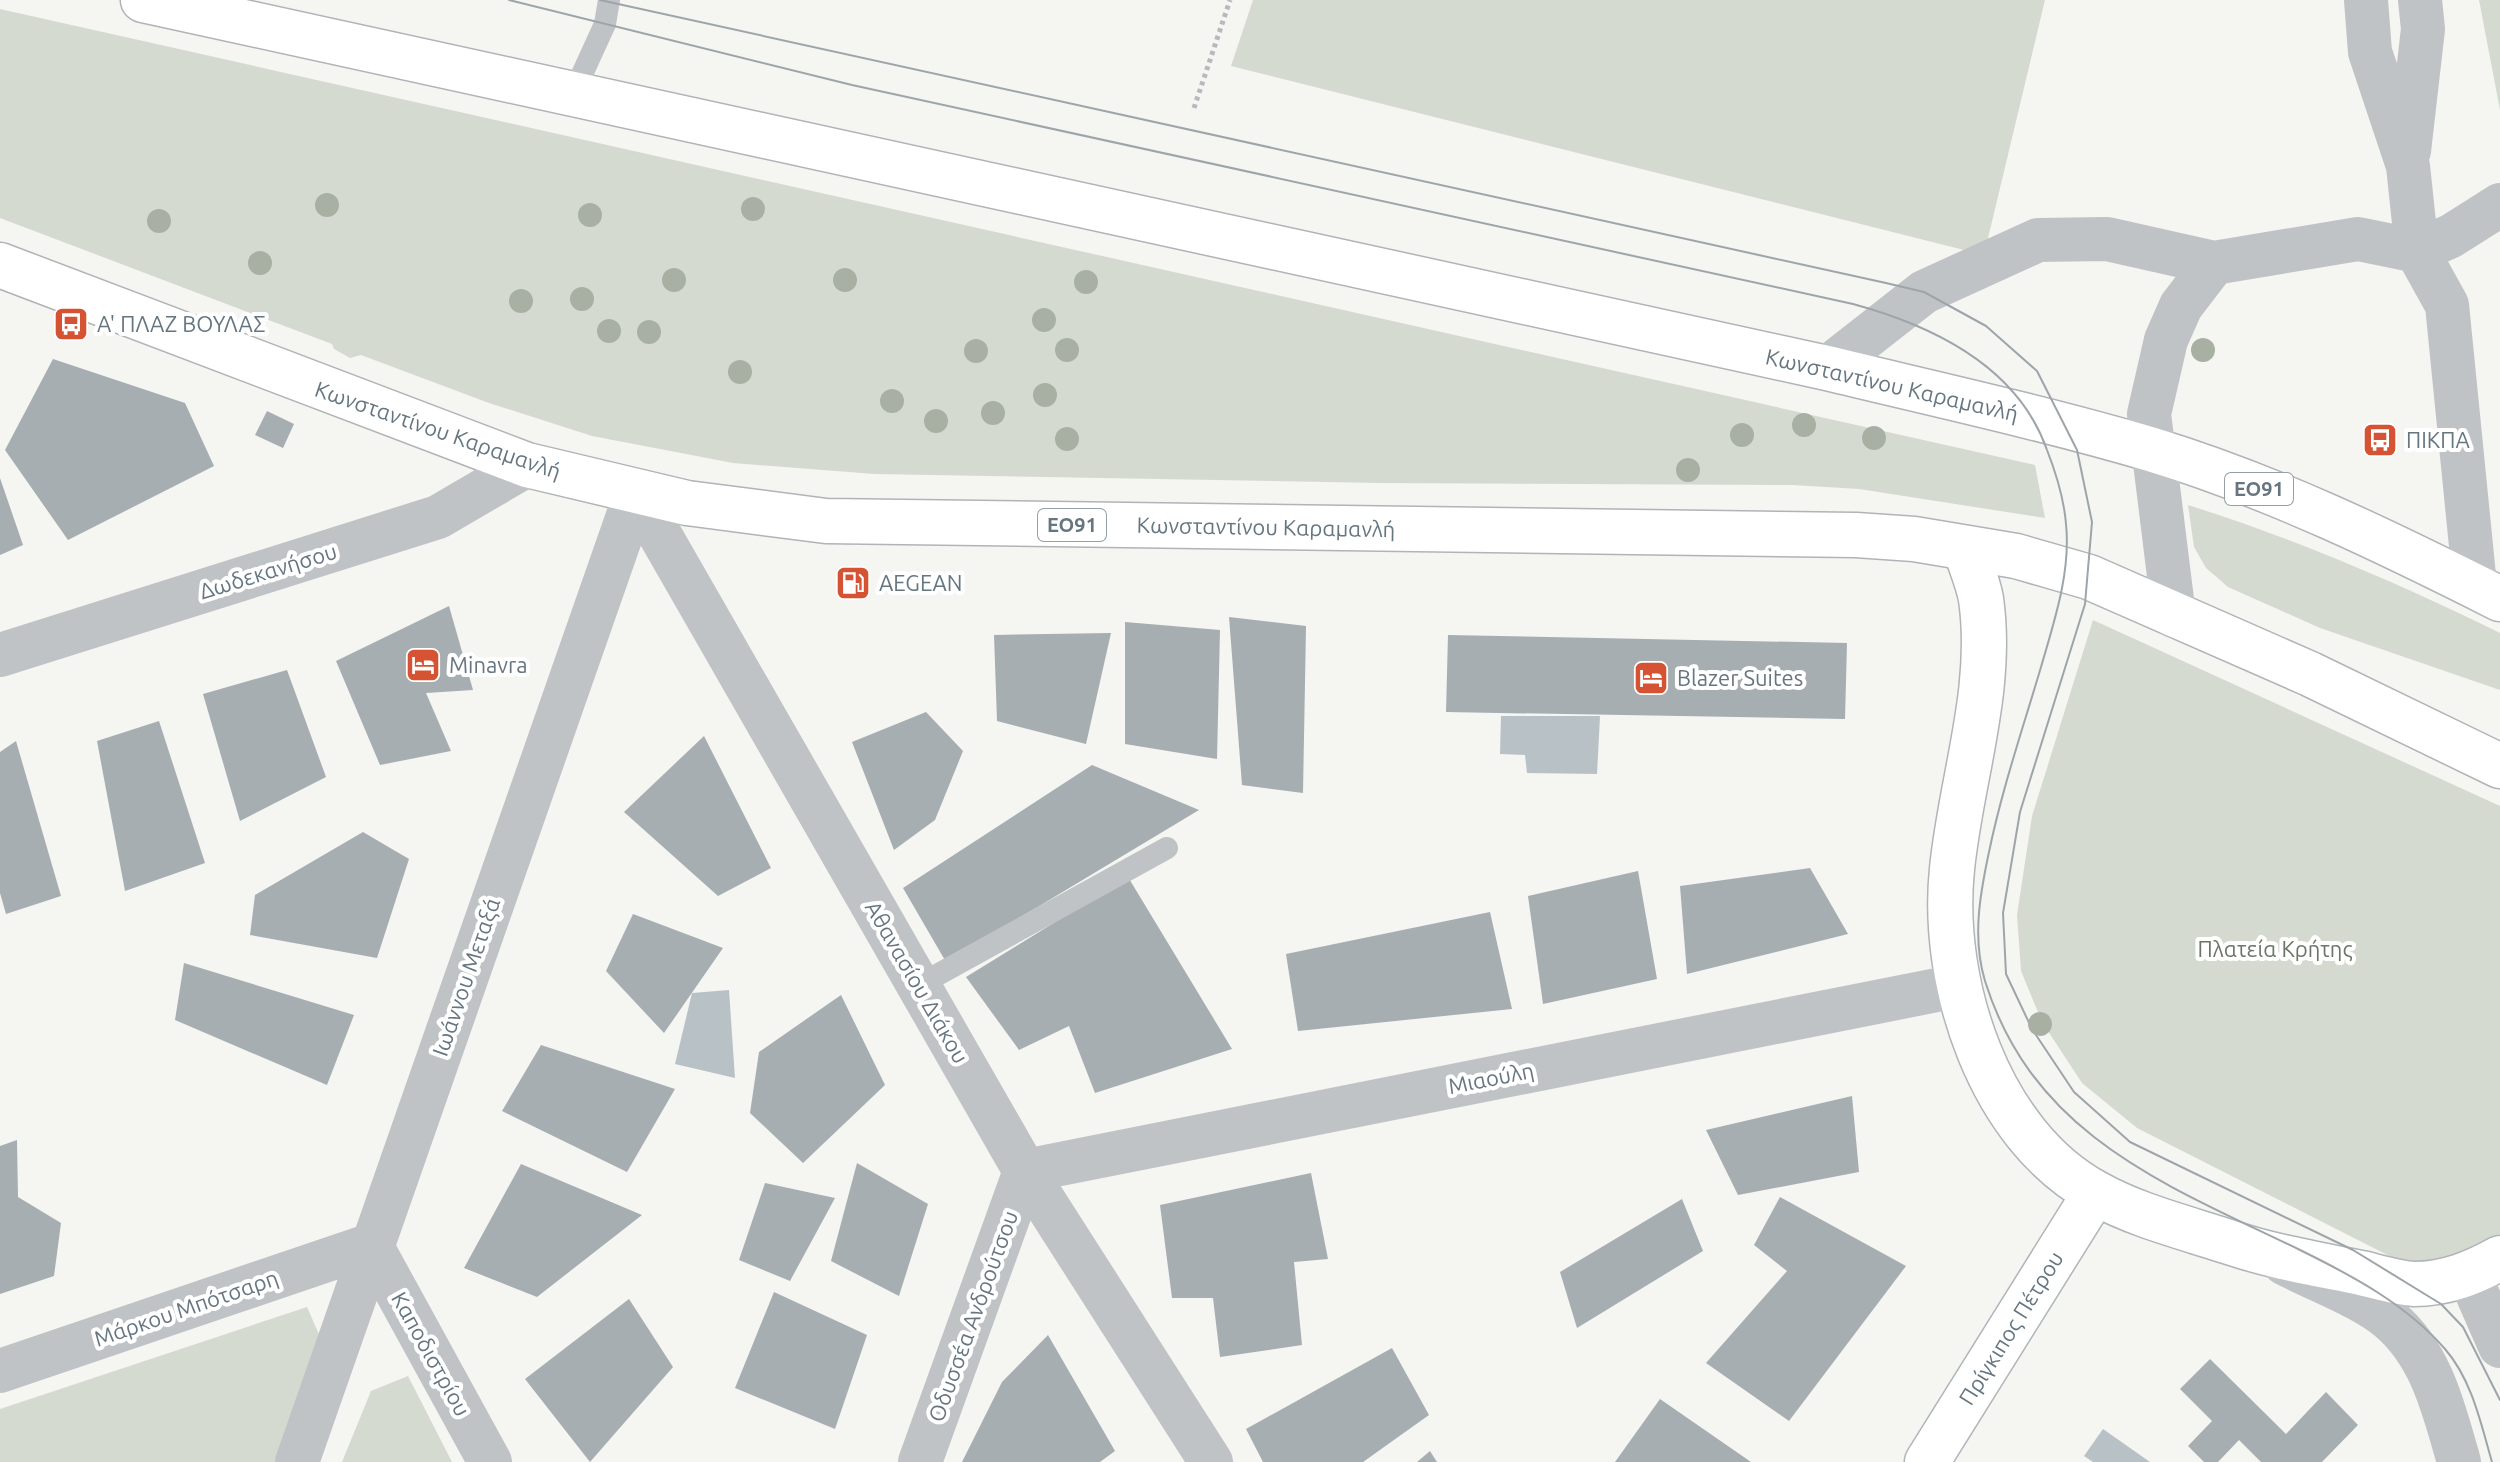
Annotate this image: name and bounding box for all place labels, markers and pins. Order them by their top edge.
bus stop icon: Α' ΠΛΑΖ ΒΟΥΛΑΣ [52,305,90,343]
place label: Α' ΠΛΑΖ ΒΟΥΛΑΣ [97,311,265,336]
bus stop icon: ΠΙΚΠΑ [2361,421,2399,459]
place label: ΠΙΚΠΑ [2406,427,2470,452]
fuel station icon: AEGEAN [834,564,872,602]
place label: AEGEAN [879,570,963,595]
hotel icon: Minavra [404,646,442,684]
place label: Minavra [449,652,528,677]
hotel icon: Blazer Suites [1632,659,1670,697]
place label: Blazer Suites [1677,665,1803,690]

